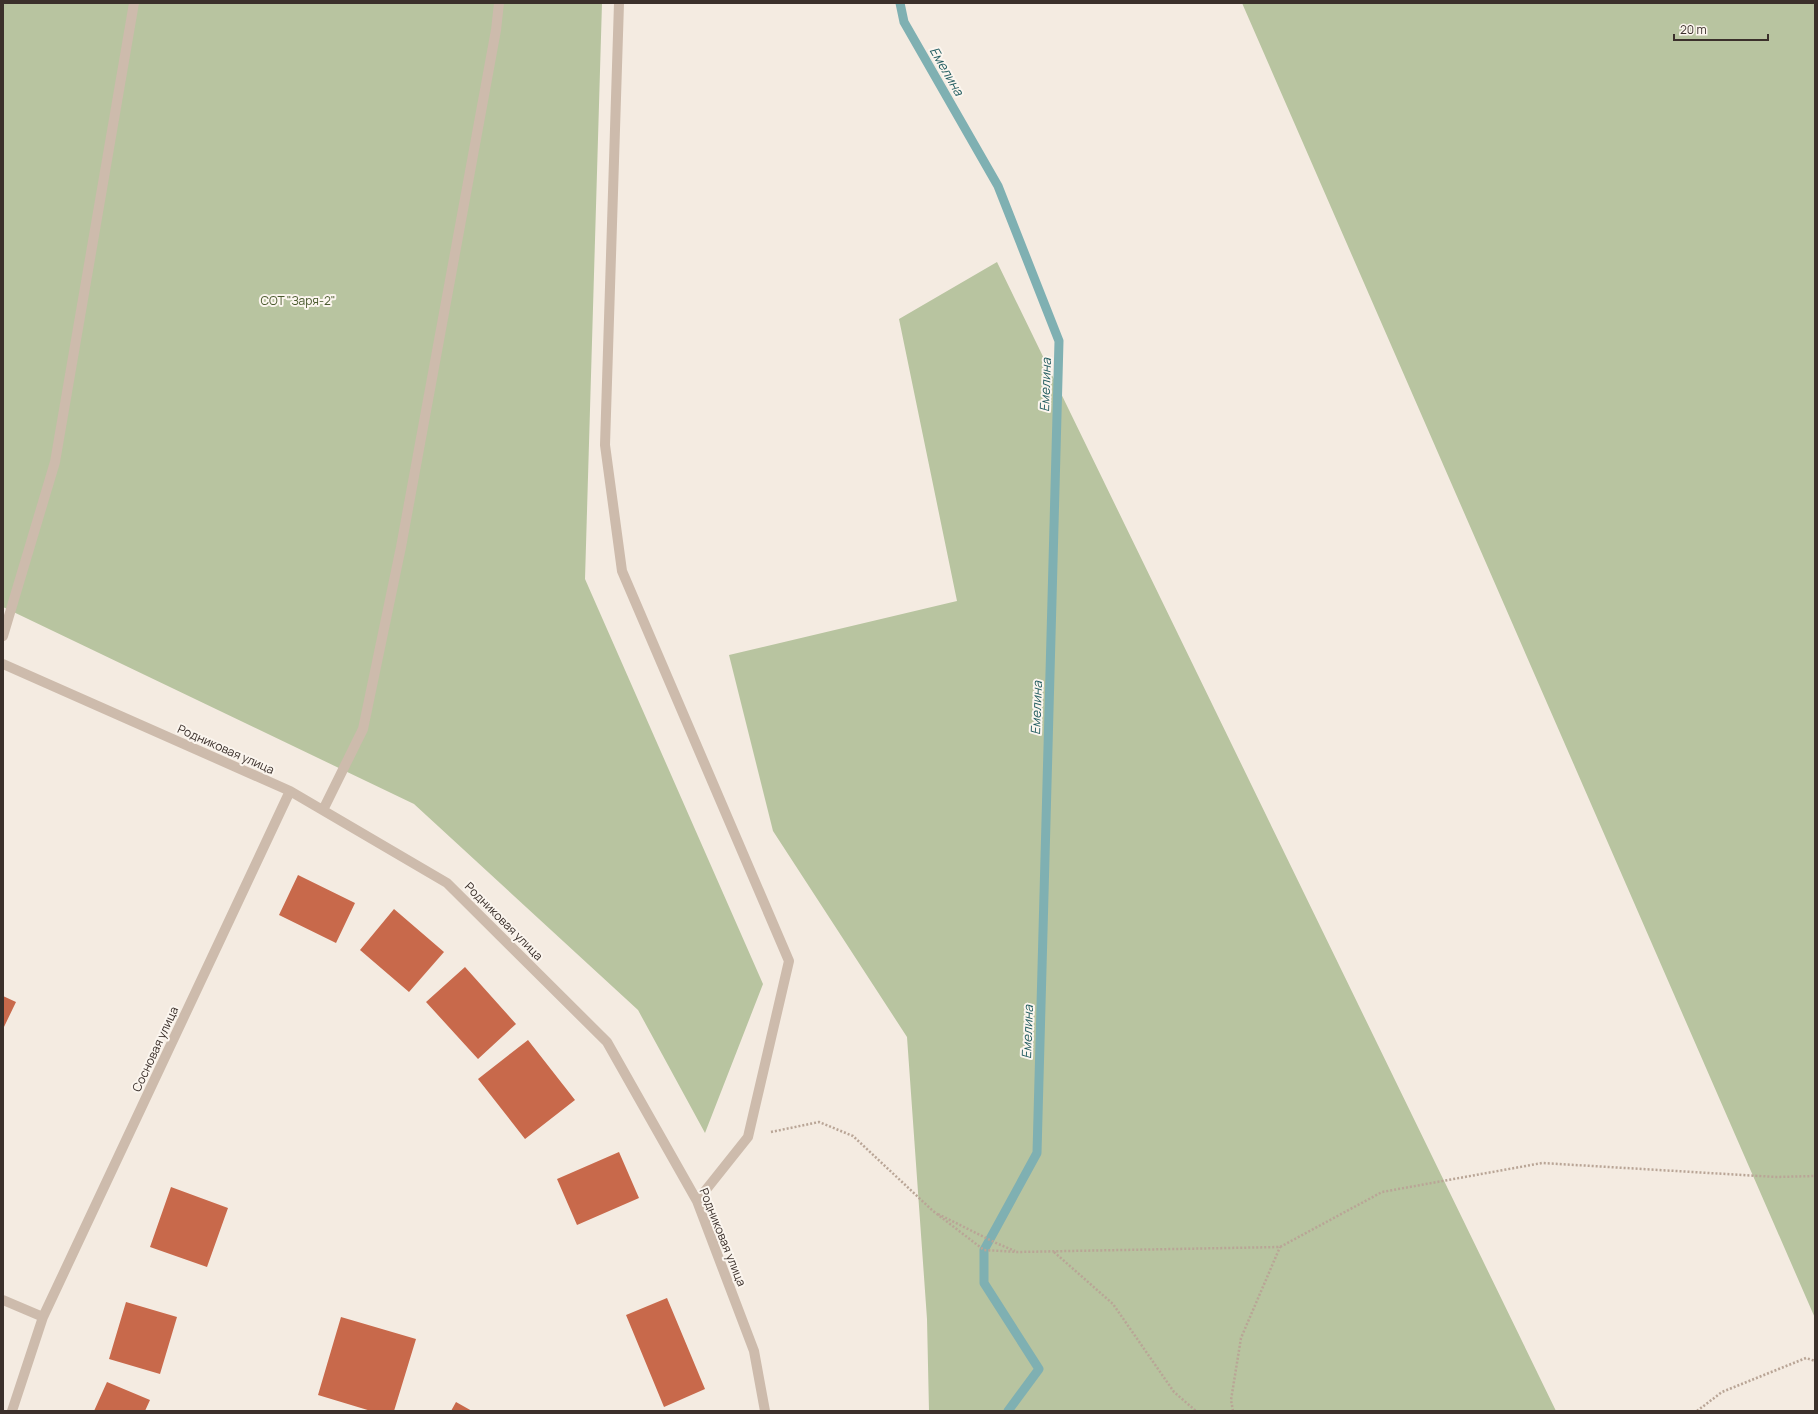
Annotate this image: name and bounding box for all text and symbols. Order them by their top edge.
scale bar [1674,16,1768,42]
text: 20 m [1680,21,1707,38]
water label: Емелина [926,43,969,99]
park label: СОТ "Заря-2" [260,292,336,309]
water label: Емелина [1035,357,1055,412]
water label: Емелина [1026,680,1046,735]
street label: Родниковая улица [175,720,277,778]
street label: Родниковая улица [461,878,547,964]
street label: Сосновая улица [128,1003,182,1095]
water label: Емелина [1017,1004,1037,1059]
street label: Родниковая улица [696,1185,750,1289]

